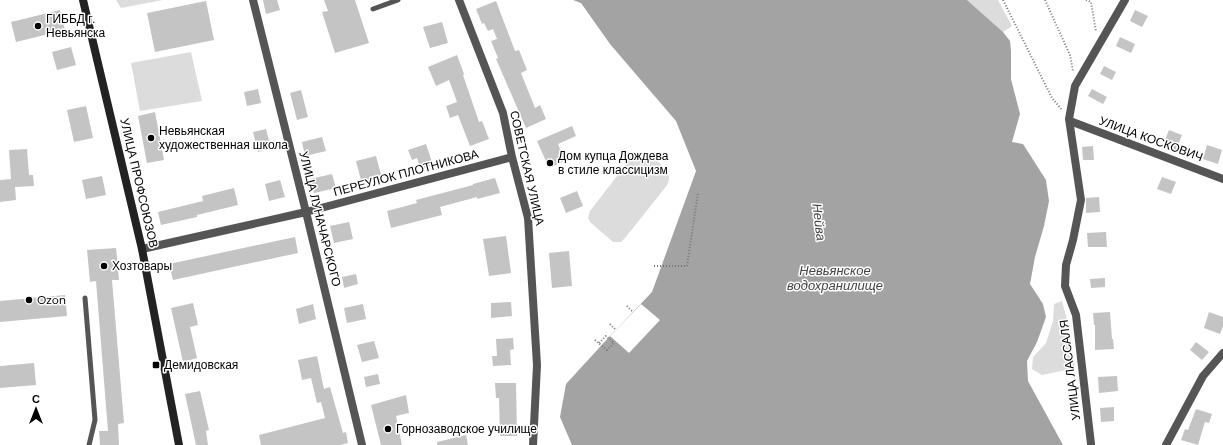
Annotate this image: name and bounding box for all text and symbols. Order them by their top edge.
place label: ГИББД г. Невьянска [46,11,106,41]
marker: ГИББД г. Невьянска [33,21,43,31]
street label: СОВЕТСКАЯ УЛИЦА [506,109,548,227]
street label: УЛИЦА КОСКОВИЧ [1097,113,1205,165]
street label: УЛИЦА ПРОФСОЮЗОВ [116,116,162,250]
place label: Невьянская художественная школа [159,123,288,153]
marker: Невьянская художественная школа [146,133,156,143]
street label: ПЕРЕУЛОК ПЛОТНИКОВА [332,146,480,200]
place label: Дом купца Дождева в стиле классицизм [558,148,669,178]
street label: УЛИЦА ЛУНАЧАРСКОГО [295,150,345,288]
marker: Дом купца Дождева в стиле классицизм [545,158,555,168]
water label: Нейва [808,202,830,242]
place label: Хозтовары [112,258,172,274]
marker: Хозтовары [99,261,109,271]
water label: Невьянское водохранилище [787,262,883,294]
place label: Ozon [37,292,66,308]
marker: Ozon [24,295,34,305]
street label: УЛИЦА ЛАССАЛЯ [1056,319,1084,421]
place label: Демидовская [164,357,238,373]
marker: Демидовская [151,360,161,370]
north arrow [16,389,56,429]
text: С [32,392,40,406]
place label: Горнозаводское училище [396,421,537,437]
marker: Горнозаводское училище [383,424,393,434]

